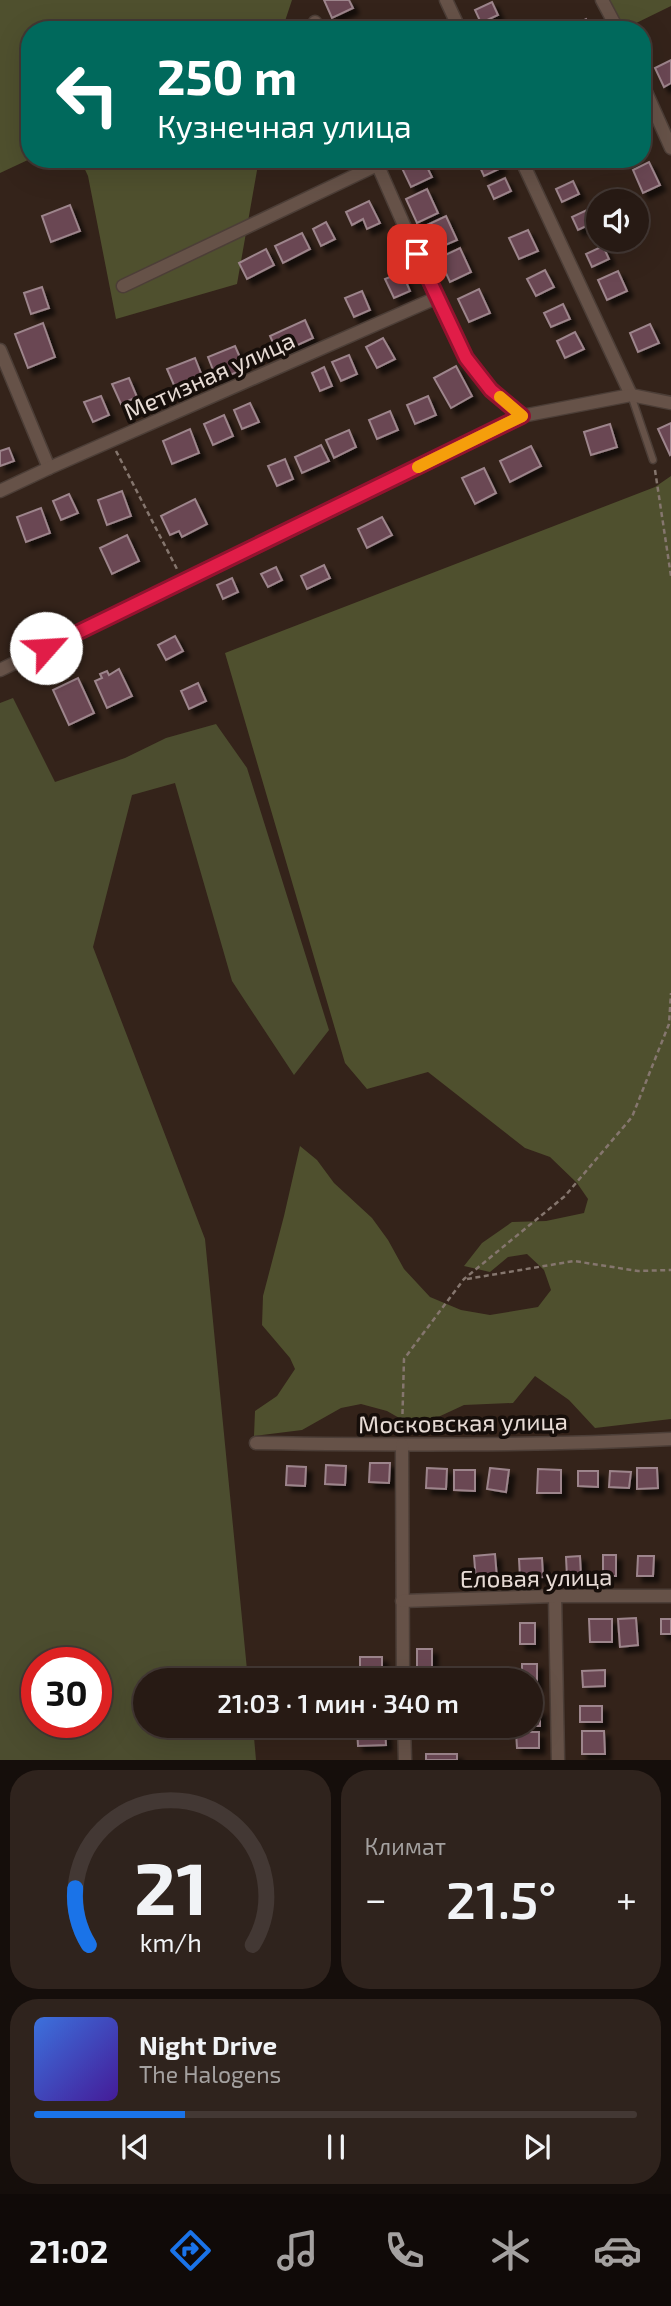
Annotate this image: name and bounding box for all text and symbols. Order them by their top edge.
text: 250 m [157,46,297,105]
icon: left [42,49,133,140]
text: Кузнечная улица [157,106,412,144]
map controls [586,189,649,252]
button: sound [586,189,649,252]
pin [387,224,447,284]
icon: arrive [398,235,436,273]
street label: Метизная улица [119,324,299,427]
position arrow [9,611,83,685]
street label: Московская улица [358,1406,568,1439]
street label: Еловая улица [459,1561,613,1594]
speed limit sign: 30 [21,1647,112,1738]
text: 21:03 · 1 мин · 340 m [217,1687,459,1718]
text: Климат [365,1832,446,1860]
text: 21 [133,1843,207,1931]
text: 21.5° [446,1867,557,1929]
text: − [365,1875,387,1921]
text: + [616,1875,637,1921]
text: km/h [139,1927,201,1957]
text: Night Drive [139,2029,277,2060]
text: The Halogens [139,2060,281,2088]
icon: previous [116,2128,154,2166]
icon: pause [317,2128,355,2166]
icon: next [518,2128,556,2166]
icon: directions [166,2226,215,2275]
icon: music [273,2226,322,2275]
icon: phone [380,2226,429,2275]
icon: climate [486,2226,535,2275]
icon: car [593,2226,642,2275]
text: 21:02 [29,2231,108,2269]

